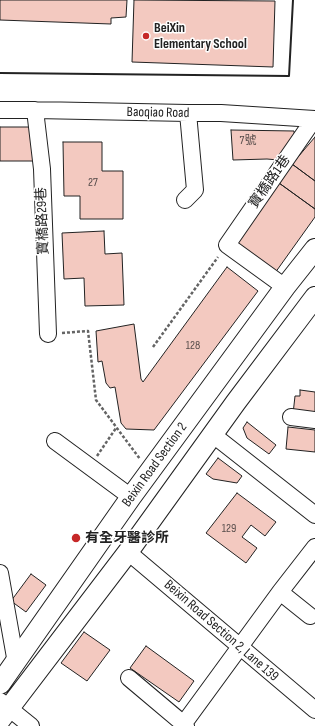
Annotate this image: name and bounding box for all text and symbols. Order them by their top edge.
place label: BeiXin Elementary School [154,20,247,52]
marker: BeiXin Elementary School [141,31,151,41]
street label: Baoqiao Road [127,104,189,122]
house number: 7號 [240,134,256,148]
street label: 寶橋路1巷 [246,152,294,212]
house number: 27 [88,176,98,190]
street label: 寶橋路29巷 [33,187,53,255]
house number: 128 [186,339,200,353]
street label: Beixin Road Section 2 [119,420,191,510]
house number: 129 [222,522,236,536]
place label: 有全牙醫診所 [85,530,169,546]
marker: 有全牙醫診所 [70,532,82,544]
street label: Beixin Road Section 2, Lane 139 [160,577,282,685]

